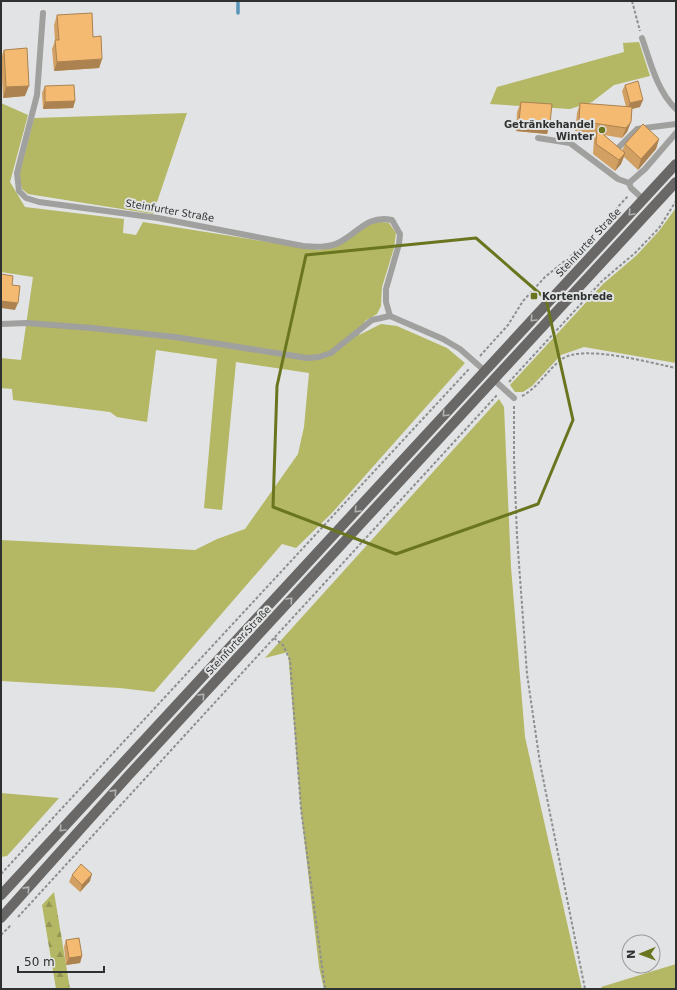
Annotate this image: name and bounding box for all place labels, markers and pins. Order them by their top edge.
place label: Getränkehandel Winter [504,119,594,142]
marker: Getränkehandel Winter [597,125,607,135]
marker: Kortenbrede [529,291,539,301]
place label: Kortenbrede [542,291,613,302]

